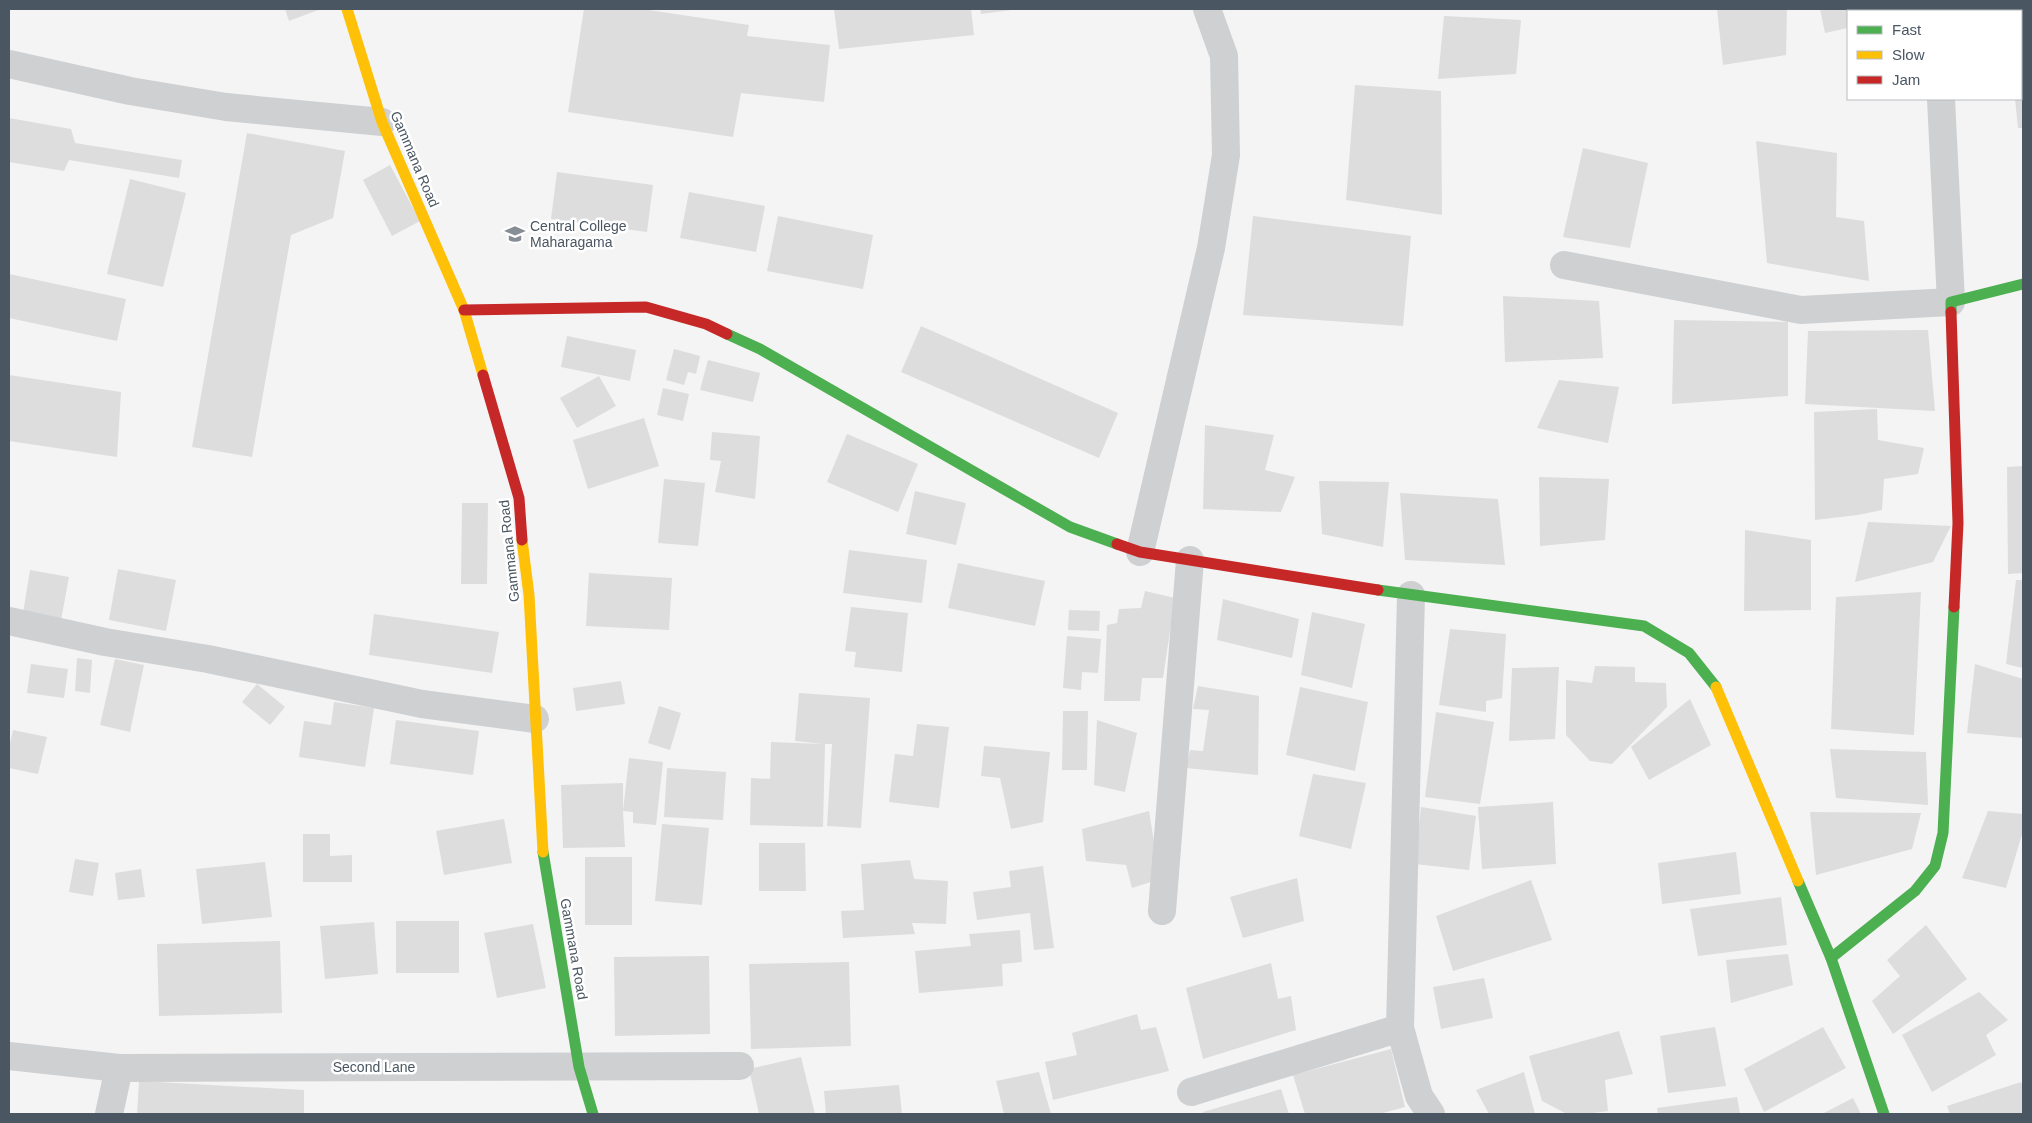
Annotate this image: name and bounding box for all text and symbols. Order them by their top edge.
legend [1847,10,2022,100]
text: Fast [1892,21,1922,38]
text: Slow [1892,46,1925,63]
text: Jam [1892,71,1920,88]
street label: Gammana Road [388,109,442,209]
place label: Central College Maharagama [530,218,627,250]
school or university icon: Central College Maharagama [504,223,526,245]
street label: Gammana Road [496,499,522,603]
street label: Gammana Road [557,897,591,1001]
street label: Second Lane [333,1059,415,1075]

